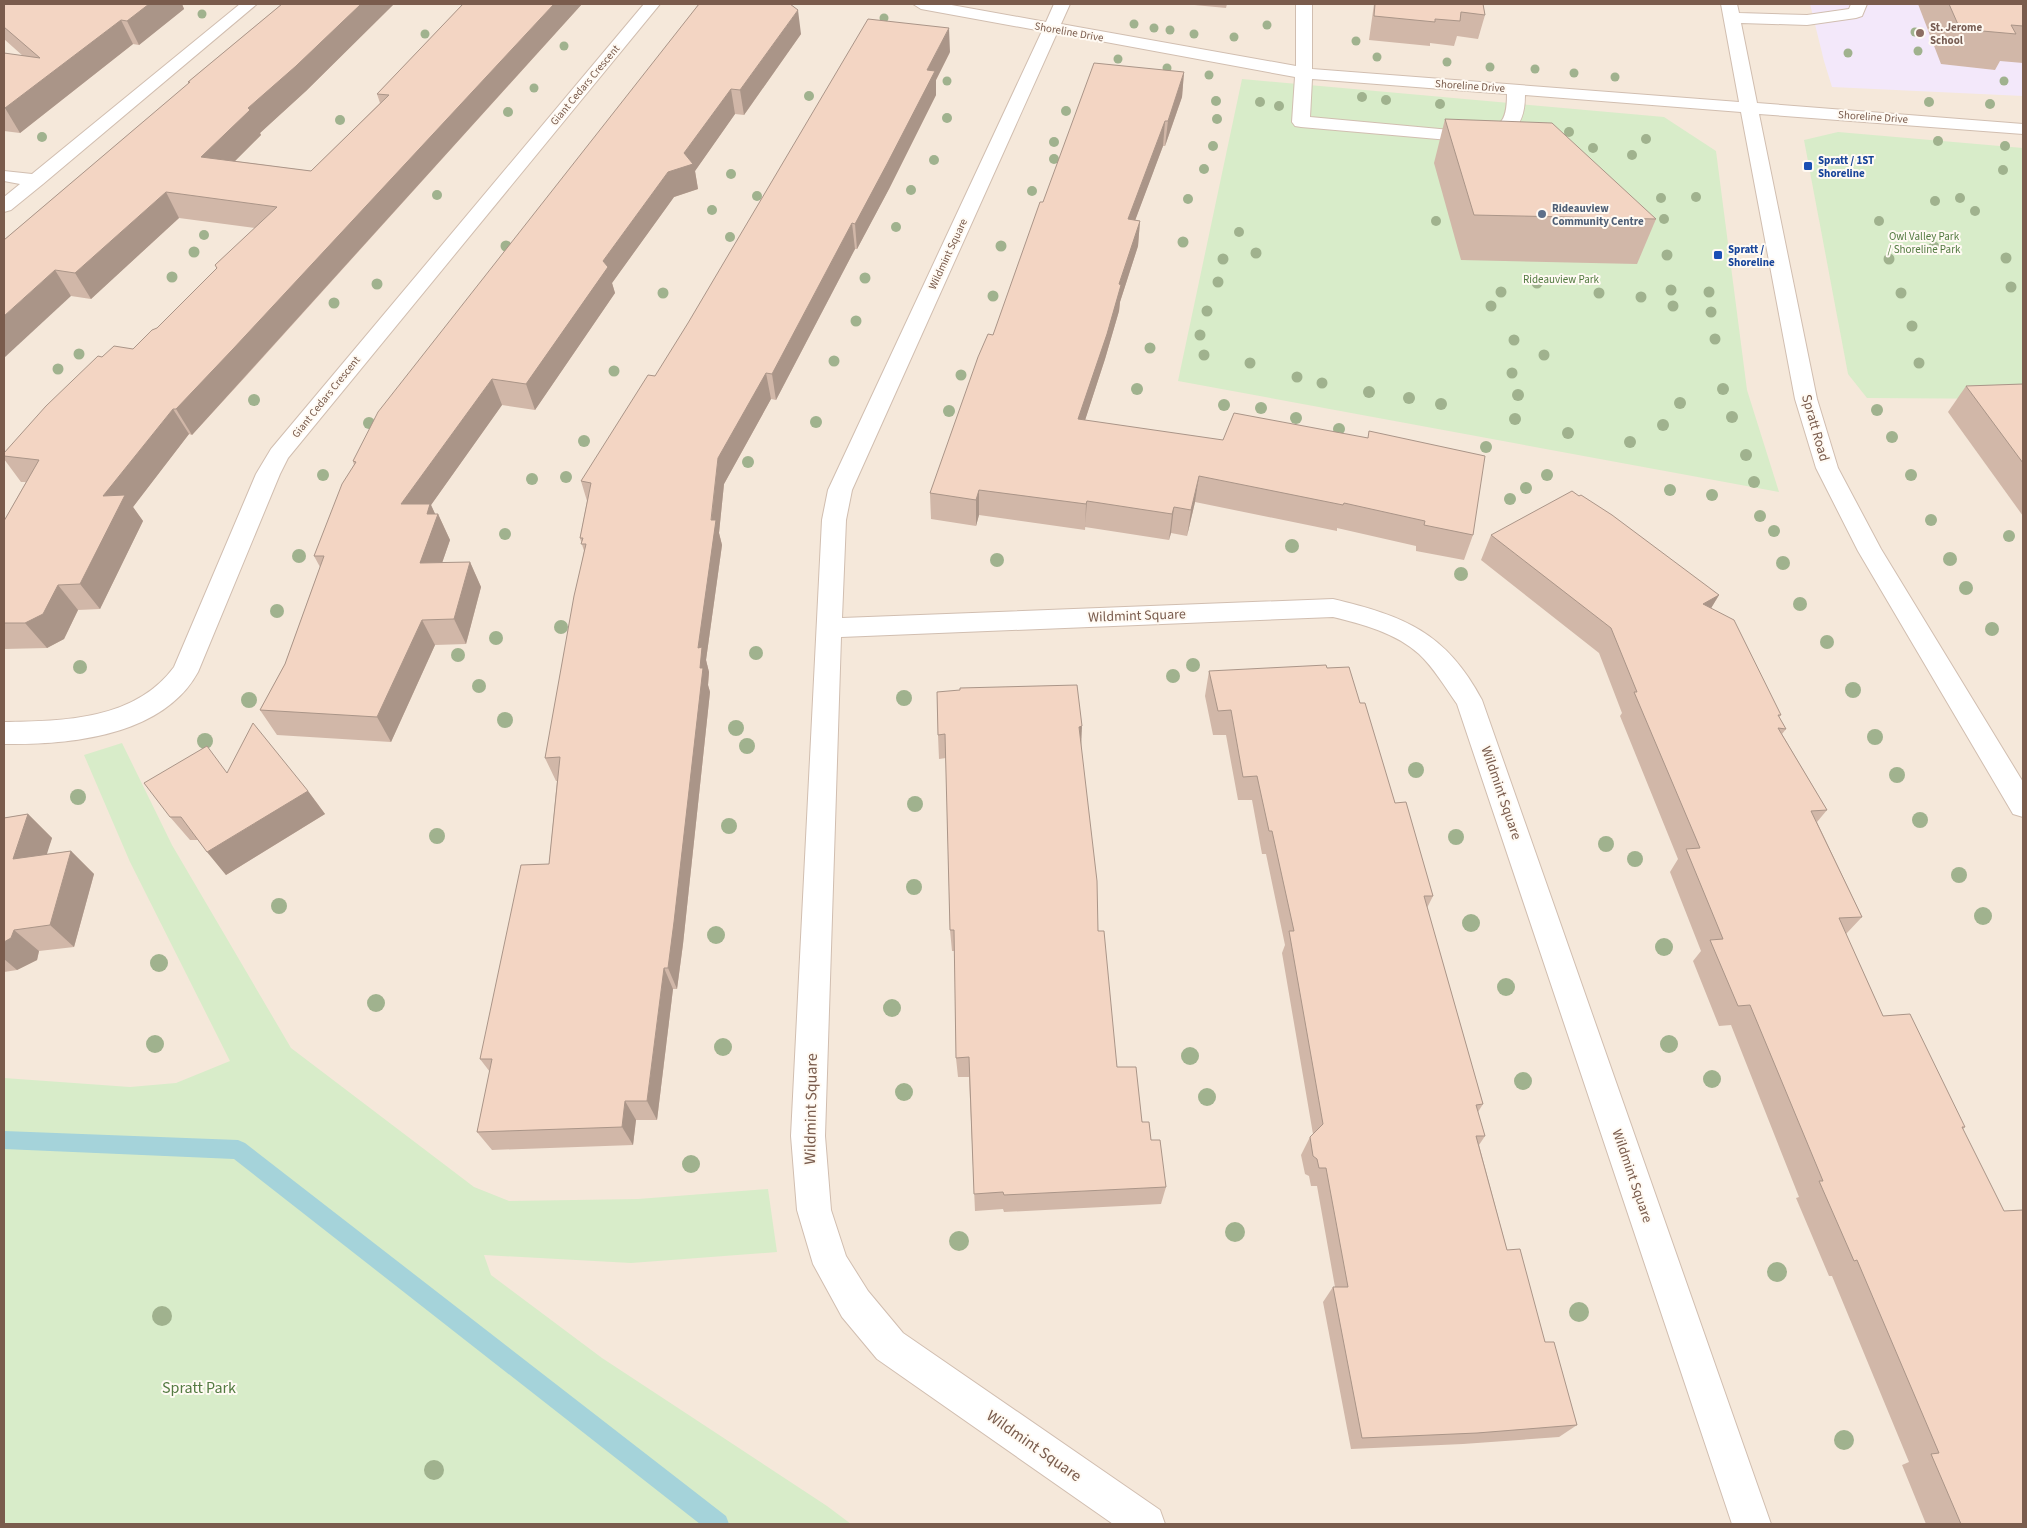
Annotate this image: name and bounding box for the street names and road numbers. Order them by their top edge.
street label: Shoreline Drive [1033,19,1105,46]
street label: Giant Cedars Crescent [547,41,623,129]
street label: Shoreline Drive [1435,76,1506,96]
street label: Shoreline Drive [1838,107,1909,127]
street label: Wildmint Square [925,216,971,292]
street label: Giant Cedars Crescent [288,353,364,441]
street label: Spratt Road [1796,392,1834,464]
street label: Wildmint Square [1088,604,1186,628]
street label: Wildmint Square [1476,744,1526,842]
street label: Wildmint Square [799,1053,823,1165]
street label: Wildmint Square [1607,1127,1657,1225]
street label: Wildmint Square [982,1405,1086,1487]

